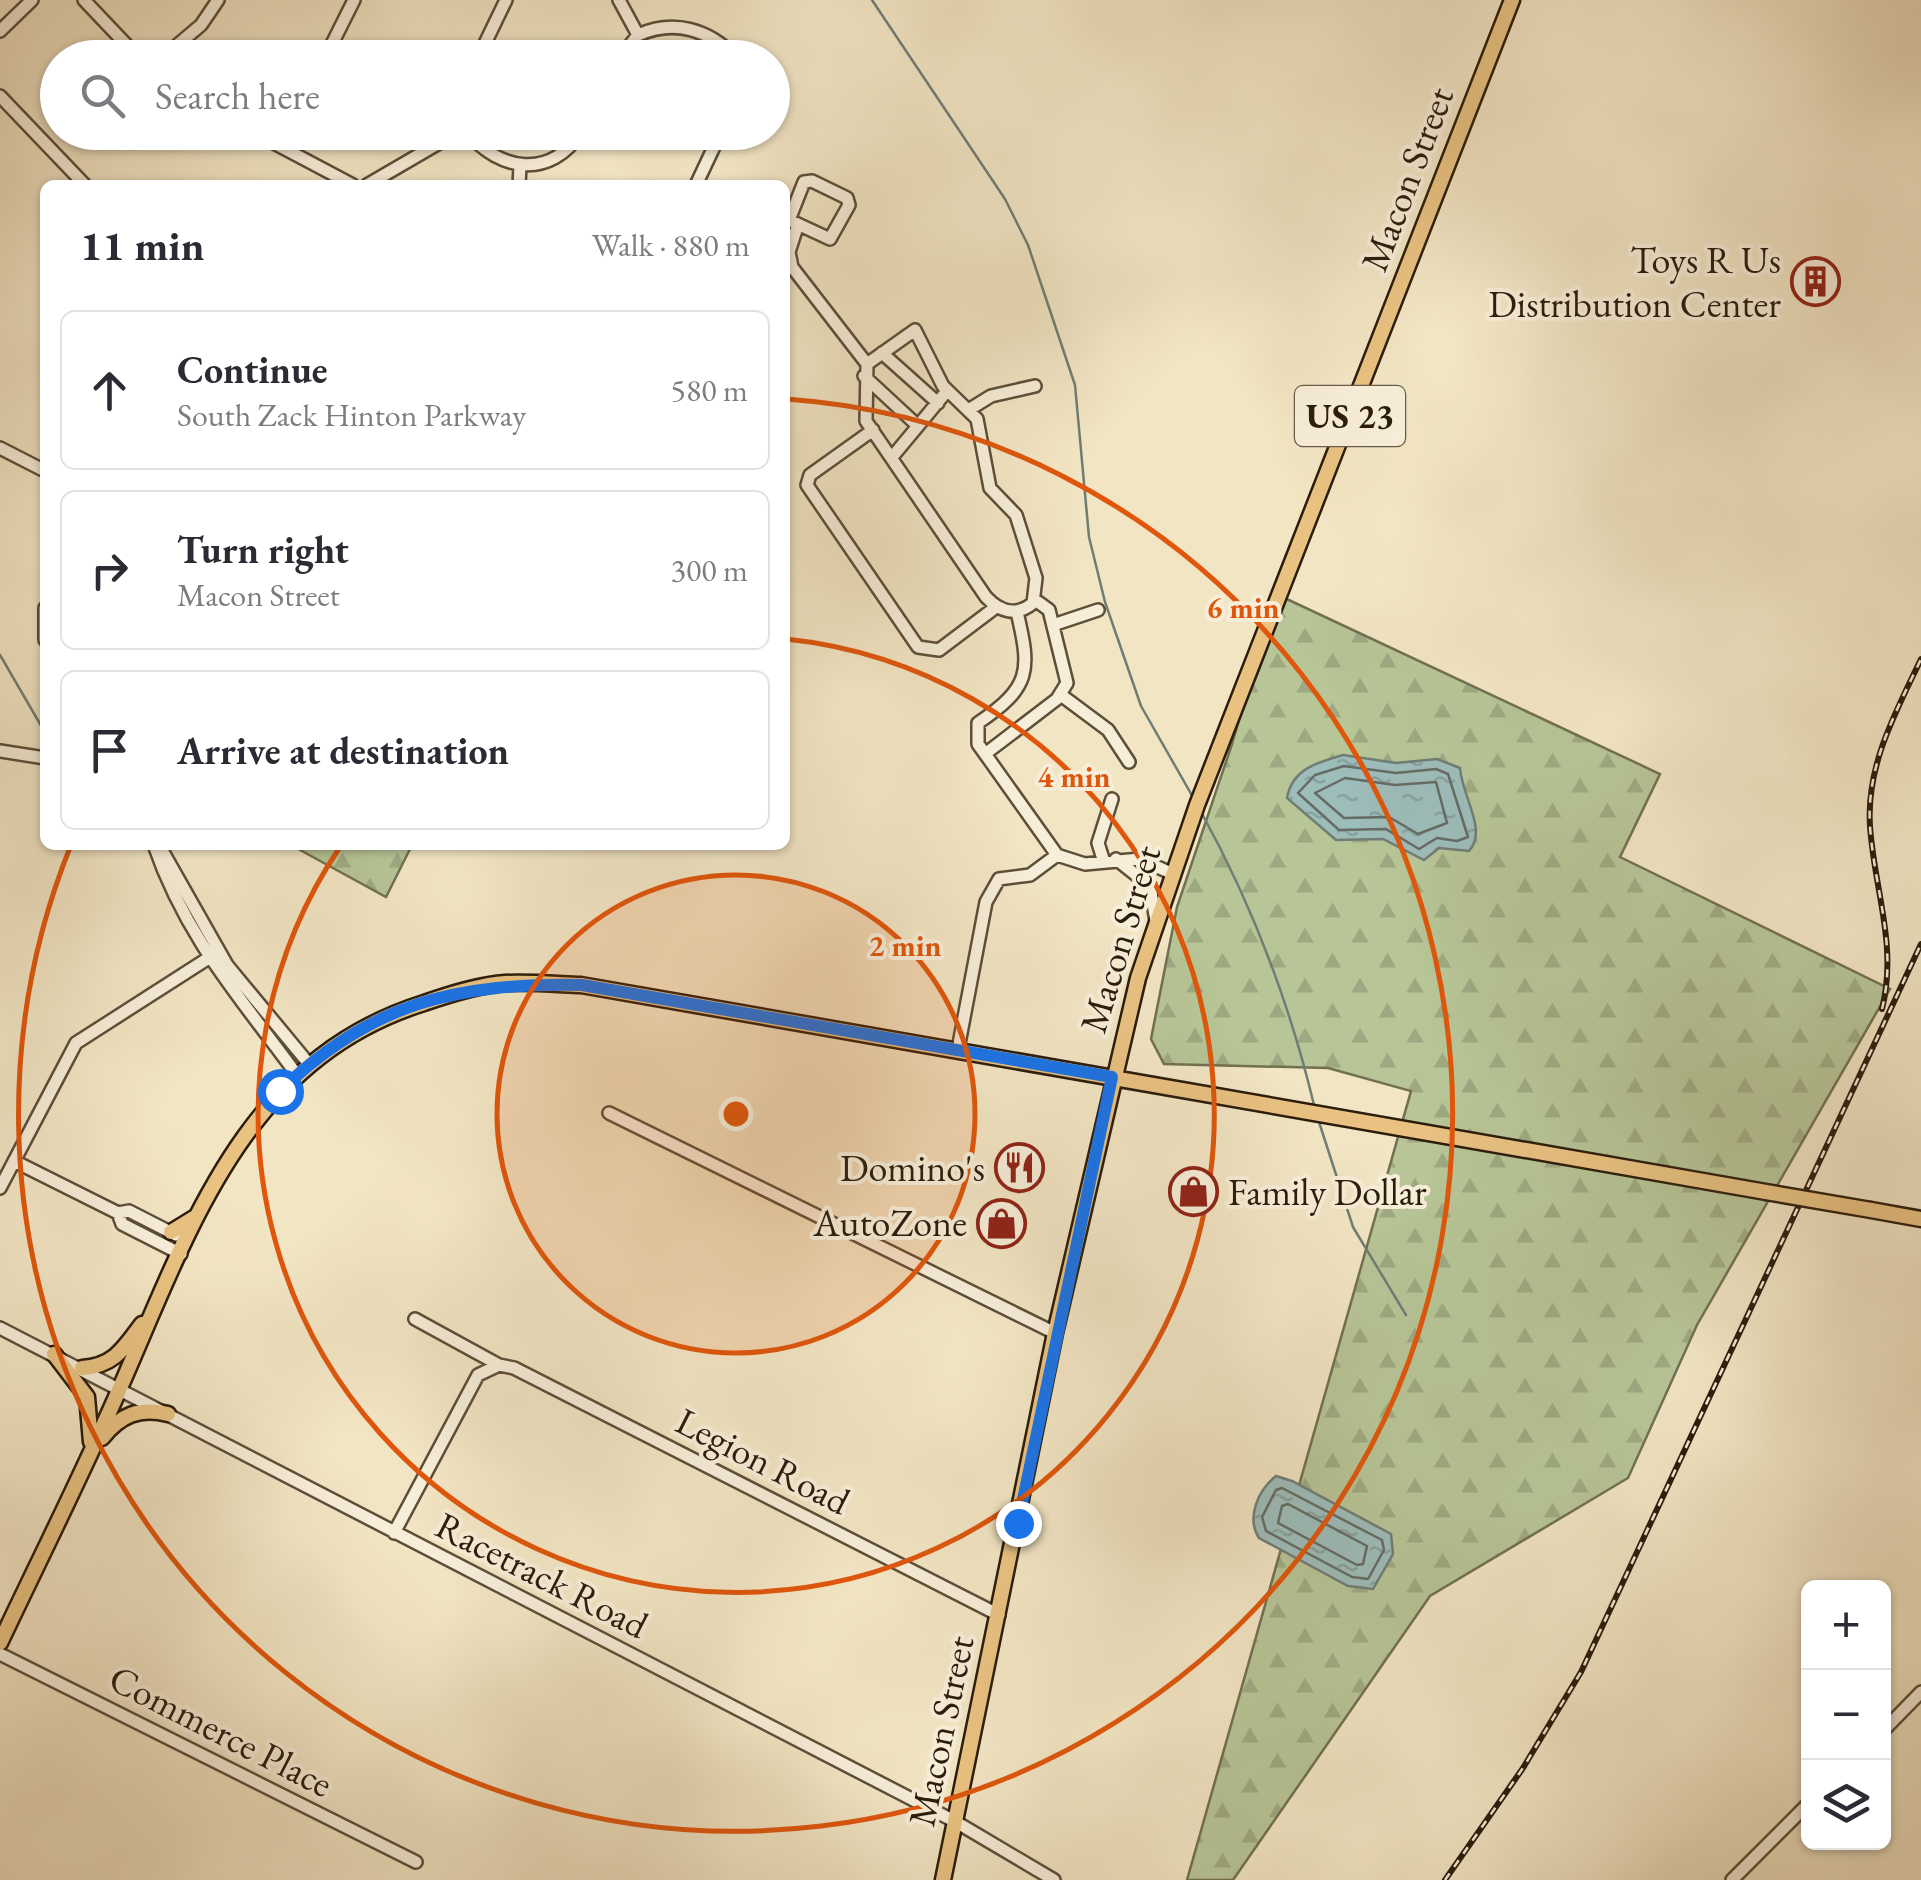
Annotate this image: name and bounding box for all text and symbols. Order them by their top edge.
search box [40,40,790,150]
icon: search [75,68,130,123]
text: Search here [155,71,320,120]
street label: Macon Street [1349,80,1464,278]
text: 11 min [80,218,204,273]
text: Walk · 880 m [592,224,750,266]
place label: Toys R Us Distribution Center [1488,235,1781,328]
building icon: Toys R Us Distribution Center [1790,256,1842,308]
text: Continue [177,345,328,394]
icon: ahead [82,363,137,418]
text: 580 m [671,369,748,411]
road number: US 23 [1295,386,1405,446]
text: South Zack Hinton Parkway [177,394,526,436]
text: Turn right [177,525,349,574]
icon: right [82,543,137,598]
text: 300 m [671,549,748,591]
text: Macon Street [177,574,340,616]
text: 6 min [1206,588,1280,627]
icon: arrive [82,723,137,778]
text: Arrive at destination [177,726,509,775]
text: 4 min [1037,757,1111,796]
street label: Macon Street [1068,839,1171,1038]
text: 2 min [868,926,942,965]
route start [258,1069,304,1115]
centre of rings [718,1096,754,1132]
restaurant icon: Domino's [994,1142,1046,1194]
place label: Domino's [840,1143,985,1192]
shop icon: Family Dollar [1167,1166,1219,1218]
place label: Family Dollar [1228,1167,1427,1216]
shop icon: AutoZone [976,1197,1028,1249]
place label: AutoZone [812,1198,967,1247]
street label: Legion Road [668,1396,859,1526]
street label: Racetrack Road [428,1500,657,1649]
route end [996,1501,1042,1547]
map controls [1801,1580,1891,1850]
button: + [1801,1580,1891,1670]
street label: Macon Street [896,1631,985,1831]
street label: Commerce Place [101,1653,341,1808]
button: − [1801,1670,1891,1760]
button: layers [1801,1760,1891,1850]

